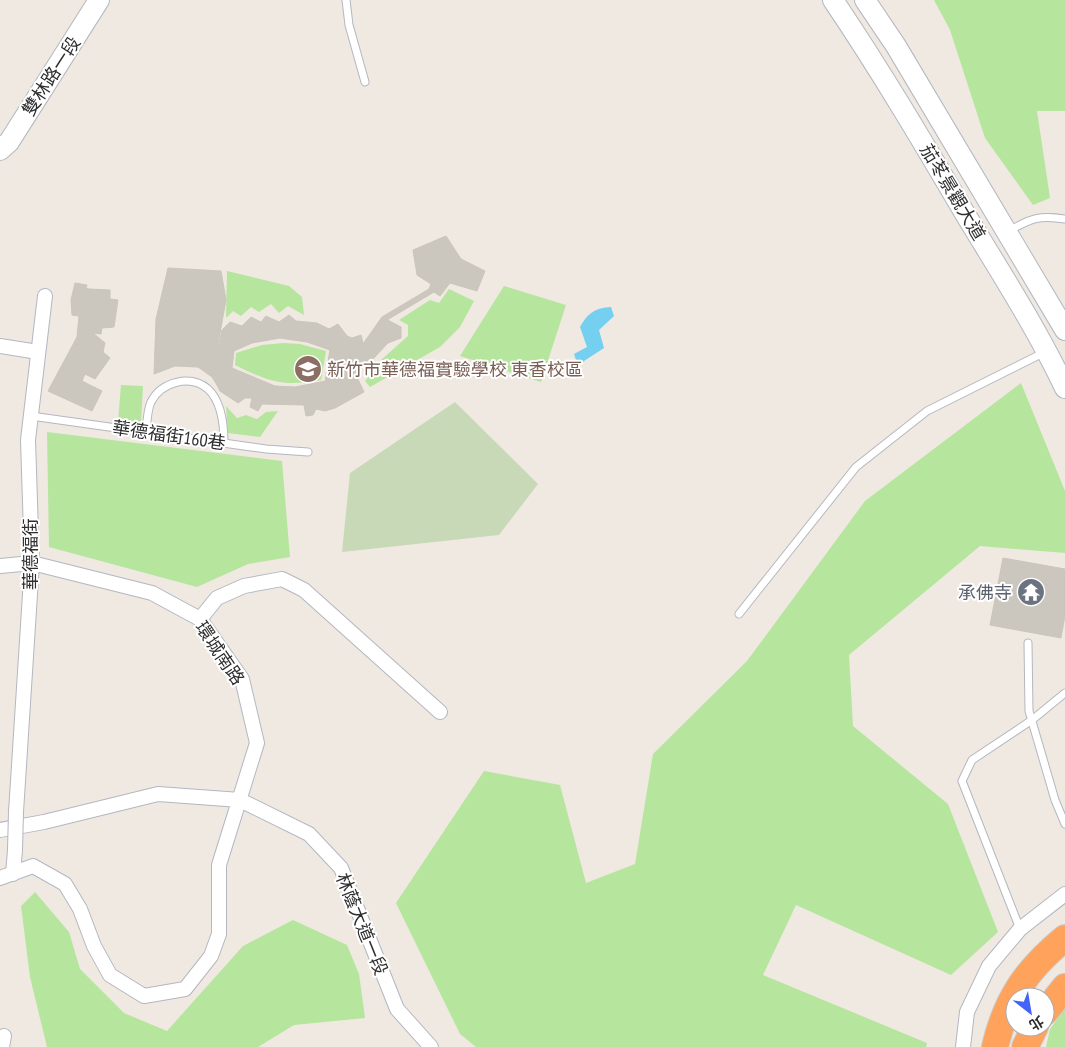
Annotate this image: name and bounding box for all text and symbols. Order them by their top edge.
street label: 雙林路一段 [17,32,85,120]
street label: 茄苳景觀大道 [915,140,991,244]
school or university icon: 新竹市華德福實驗學校 東香校區 [293,354,323,384]
place label: 新竹市華德福實驗學校 東香校區 [327,358,583,381]
street label: 華德福街160巷 [111,416,227,454]
street label: 華德福街 [19,518,42,590]
temple icon: 承佛寺 [1016,577,1046,607]
place label: 承佛寺 [958,581,1012,604]
street label: 環城南路 [190,617,250,689]
street label: 林蔭大道一段 [331,870,393,978]
north arrow [1005,987,1055,1037]
text: 北 [1026,1012,1047,1034]

